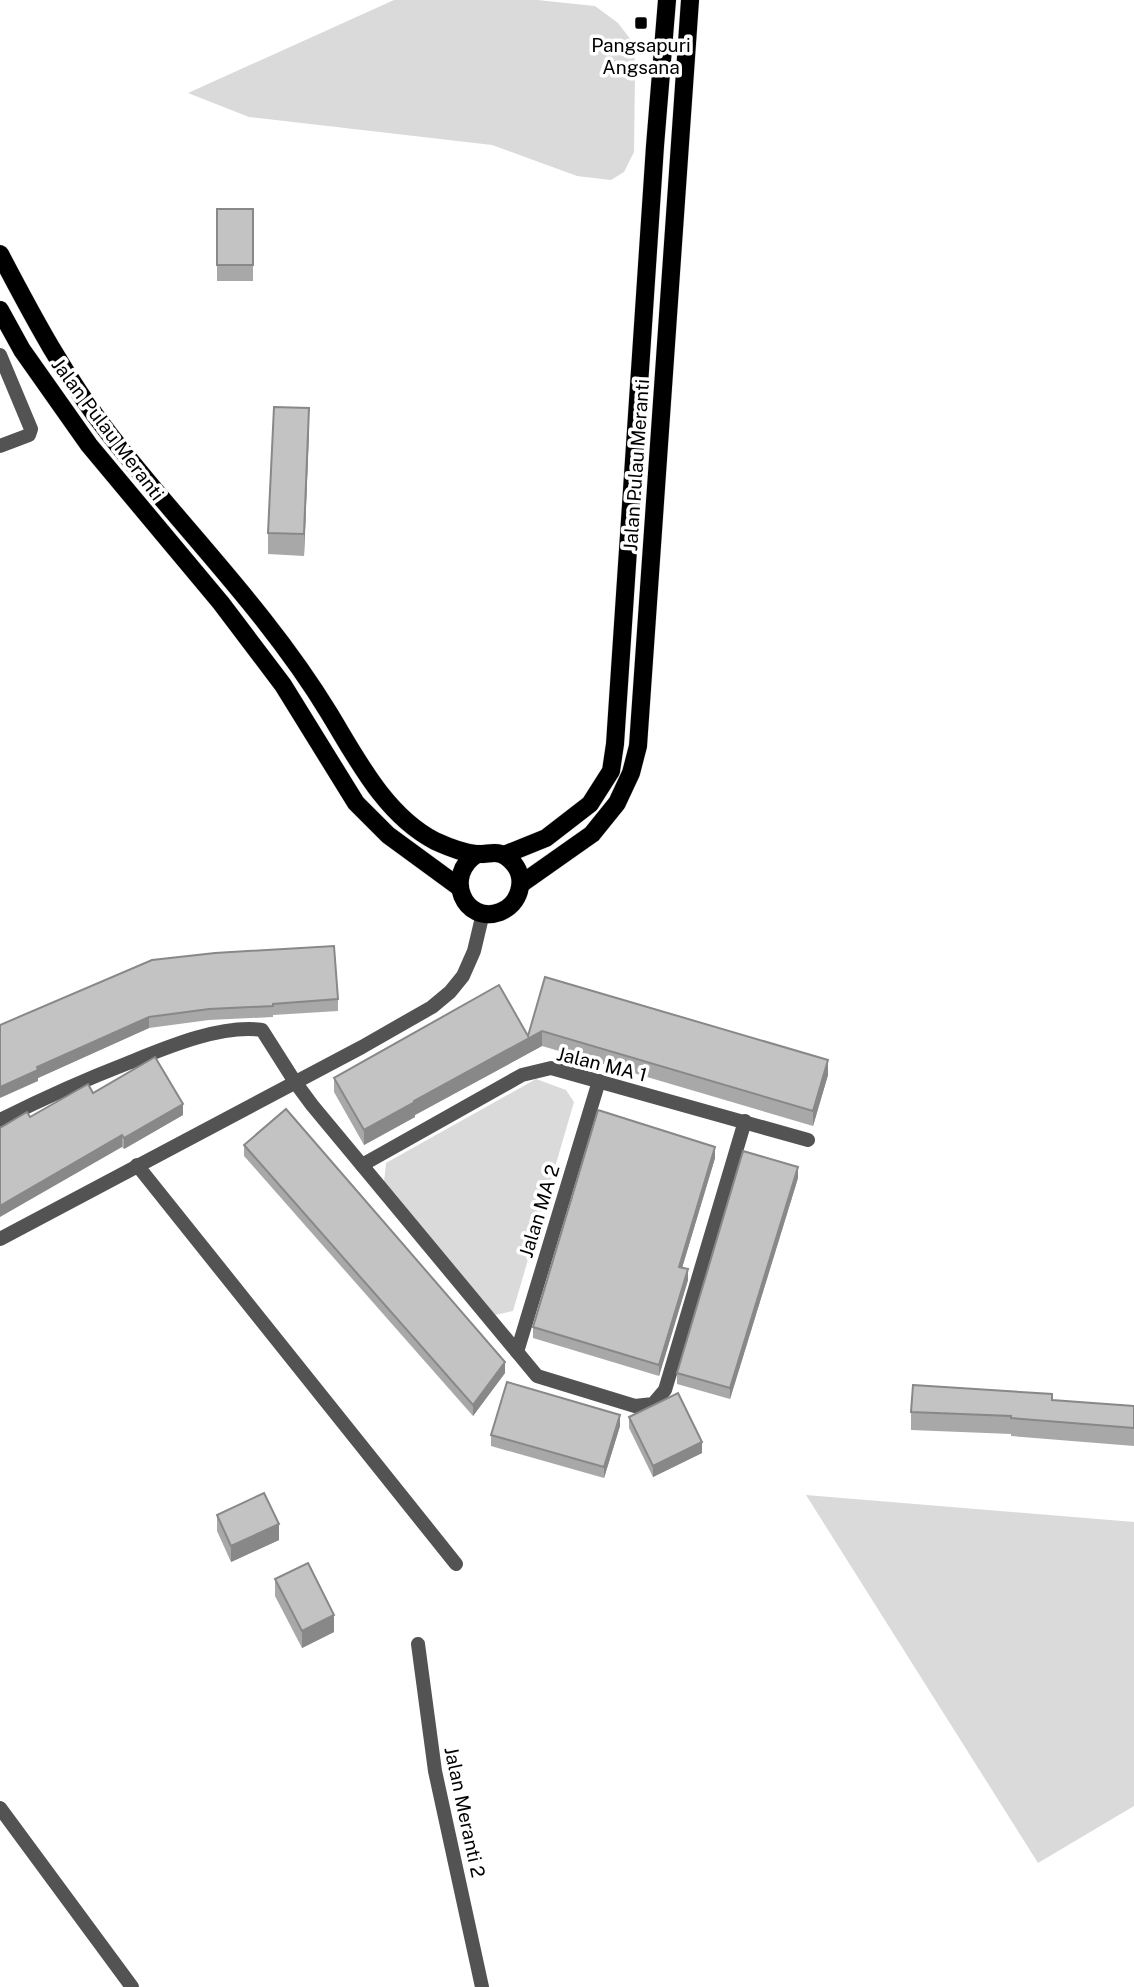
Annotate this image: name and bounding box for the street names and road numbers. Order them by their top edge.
street label: Jalan Pulau Meranti [47,354,169,504]
street label: Jalan Pulau Meranti [619,378,653,552]
street label: Jalan MA 1 [555,1042,649,1086]
street label: Jalan MA 2 [514,1162,564,1260]
street label: Jalan Meranti 2 [440,1745,490,1879]

